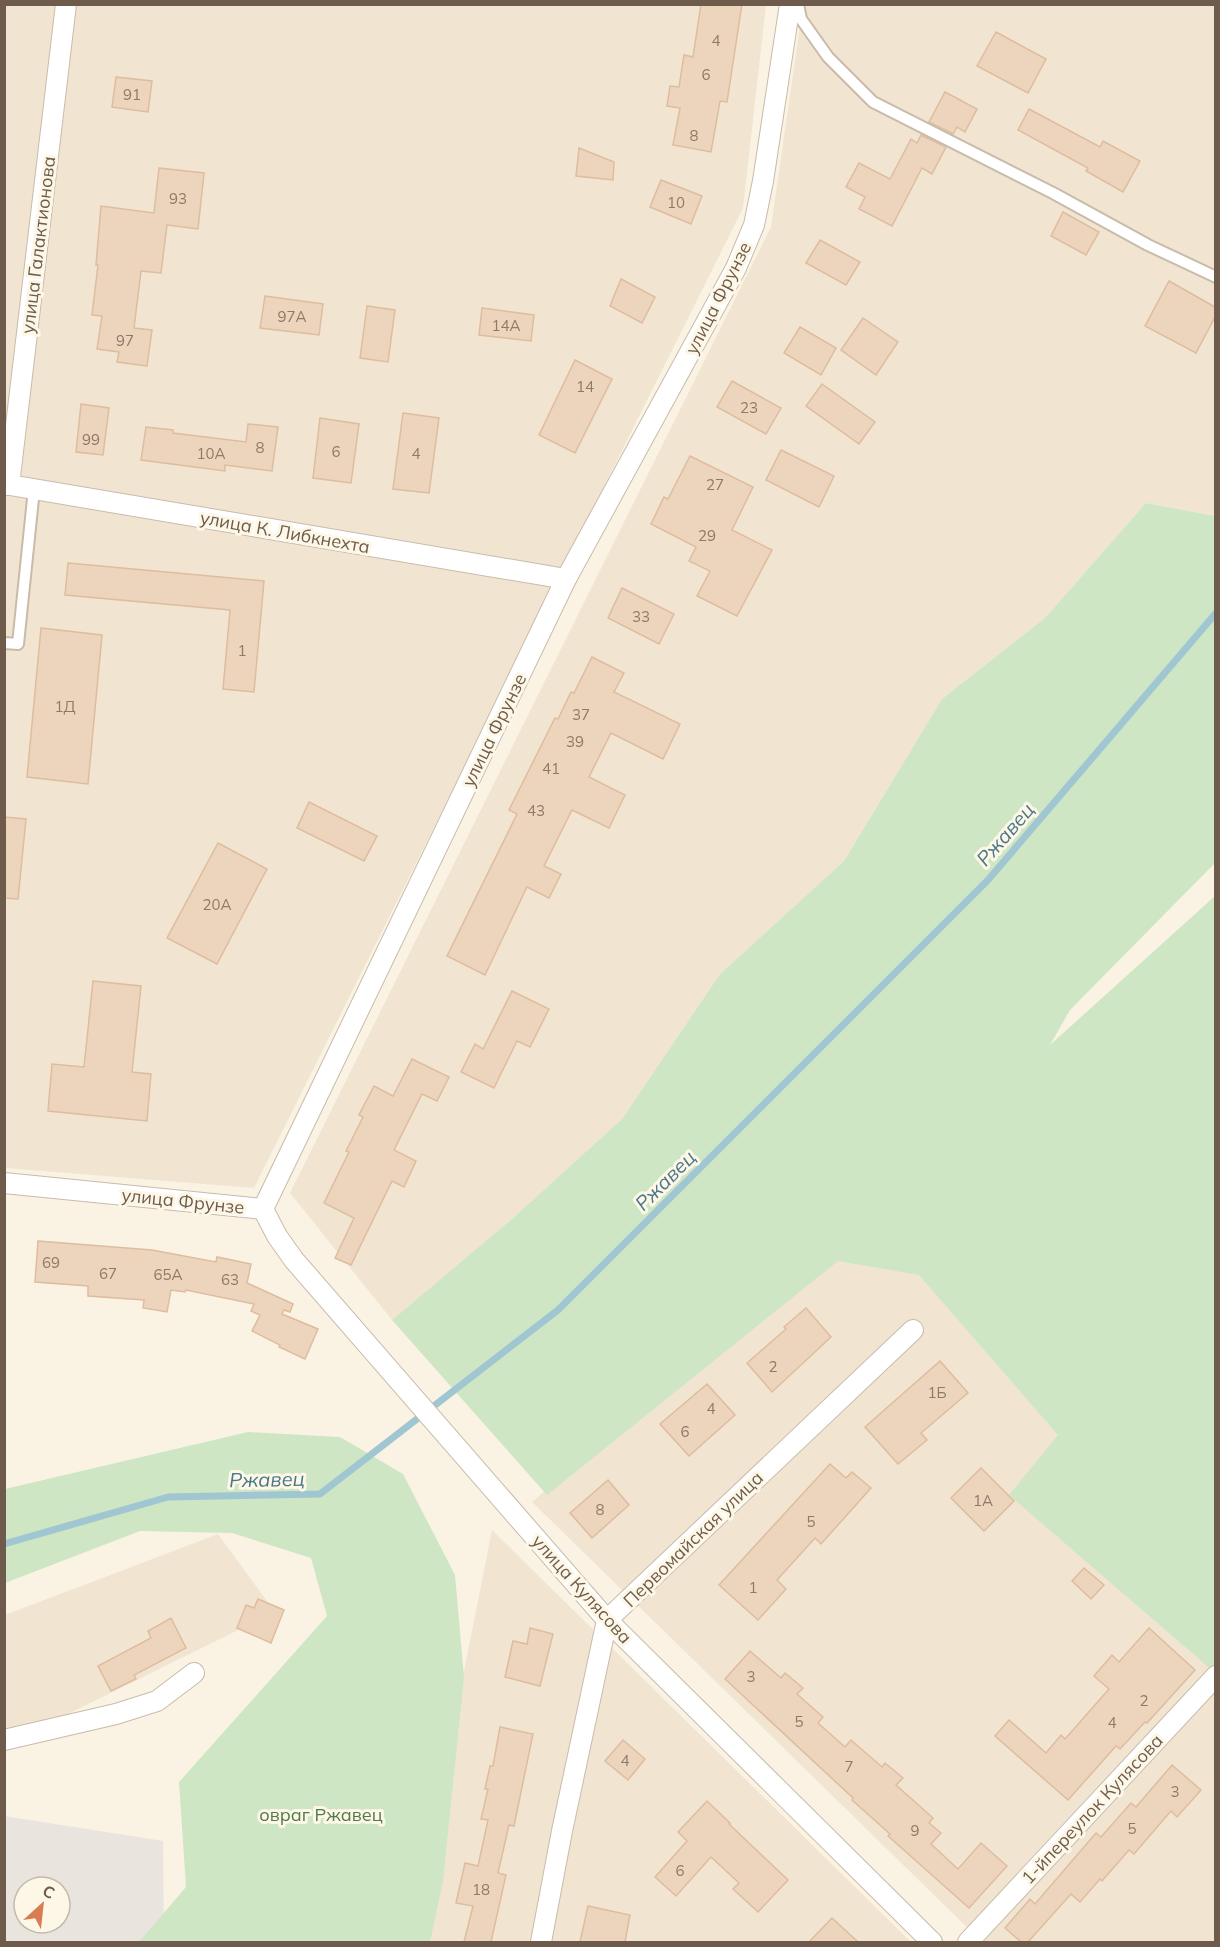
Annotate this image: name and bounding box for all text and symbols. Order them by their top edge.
house number: 4 [711,31,721,50]
house number: 6 [701,65,711,84]
house number: 91 [123,85,141,104]
house number: 8 [689,126,699,145]
street label: улица Галактионова [16,155,60,335]
house number: 93 [169,189,187,208]
house number: 10 [667,193,685,212]
street label: улица Фрунзе [680,238,756,358]
house number: 97А [277,307,307,326]
house number: 14А [491,316,521,335]
house number: 97 [116,331,134,350]
house number: 14 [576,377,594,396]
house number: 23 [740,398,758,417]
house number: 99 [82,430,100,449]
house number: 8 [255,438,265,457]
house number: 6 [331,442,341,461]
house number: 10А [196,444,226,463]
house number: 4 [411,444,421,463]
house number: 27 [706,475,724,494]
street label: улица К. Либкнехта [198,506,372,558]
house number: 29 [698,526,716,545]
house number: 33 [632,607,650,626]
house number: 1 [237,641,247,660]
street label: улица Фрунзе [457,670,531,790]
house number: 1Д [54,697,76,716]
house number: 37 [572,705,590,724]
house number: 39 [566,732,584,751]
house number: 41 [542,759,560,778]
water label: Ржавец [971,797,1039,871]
house number: 43 [527,801,545,820]
house number: 20А [202,895,232,914]
water label: Ржавец [629,1144,701,1216]
street label: улица Фрунзе [121,1183,246,1219]
house number: 69 [42,1253,60,1272]
house number: 67 [99,1264,117,1283]
house number: 65А [153,1265,183,1284]
house number: 63 [221,1270,239,1289]
house number: 2 [768,1357,778,1376]
house number: 1Б [927,1383,947,1402]
house number: 4 [706,1399,716,1418]
house number: 6 [680,1422,690,1441]
water label: Ржавец [229,1466,305,1492]
street label: Первомайская улица [618,1466,768,1612]
house number: 1А [973,1491,993,1510]
house number: 8 [595,1500,605,1519]
house number: 5 [806,1512,816,1531]
street label: улица Кулясова [527,1530,637,1648]
house number: 1 [748,1578,758,1597]
house number: 3 [746,1667,756,1686]
house number: 2 [1139,1691,1149,1710]
house number: 5 [794,1712,804,1731]
house number: 4 [1107,1713,1117,1732]
street label: 1-йпереулок Кулясова [1016,1729,1168,1889]
house number: 4 [620,1751,630,1770]
house number: 7 [844,1757,854,1776]
house number: 3 [1170,1782,1180,1801]
park label: овраг Ржавец [259,1803,383,1826]
house number: 5 [1127,1819,1137,1838]
house number: 9 [910,1821,920,1840]
house number: 6 [675,1861,685,1880]
north arrow [12,1875,72,1935]
text: С [39,1880,58,1903]
house number: 18 [472,1880,490,1899]

